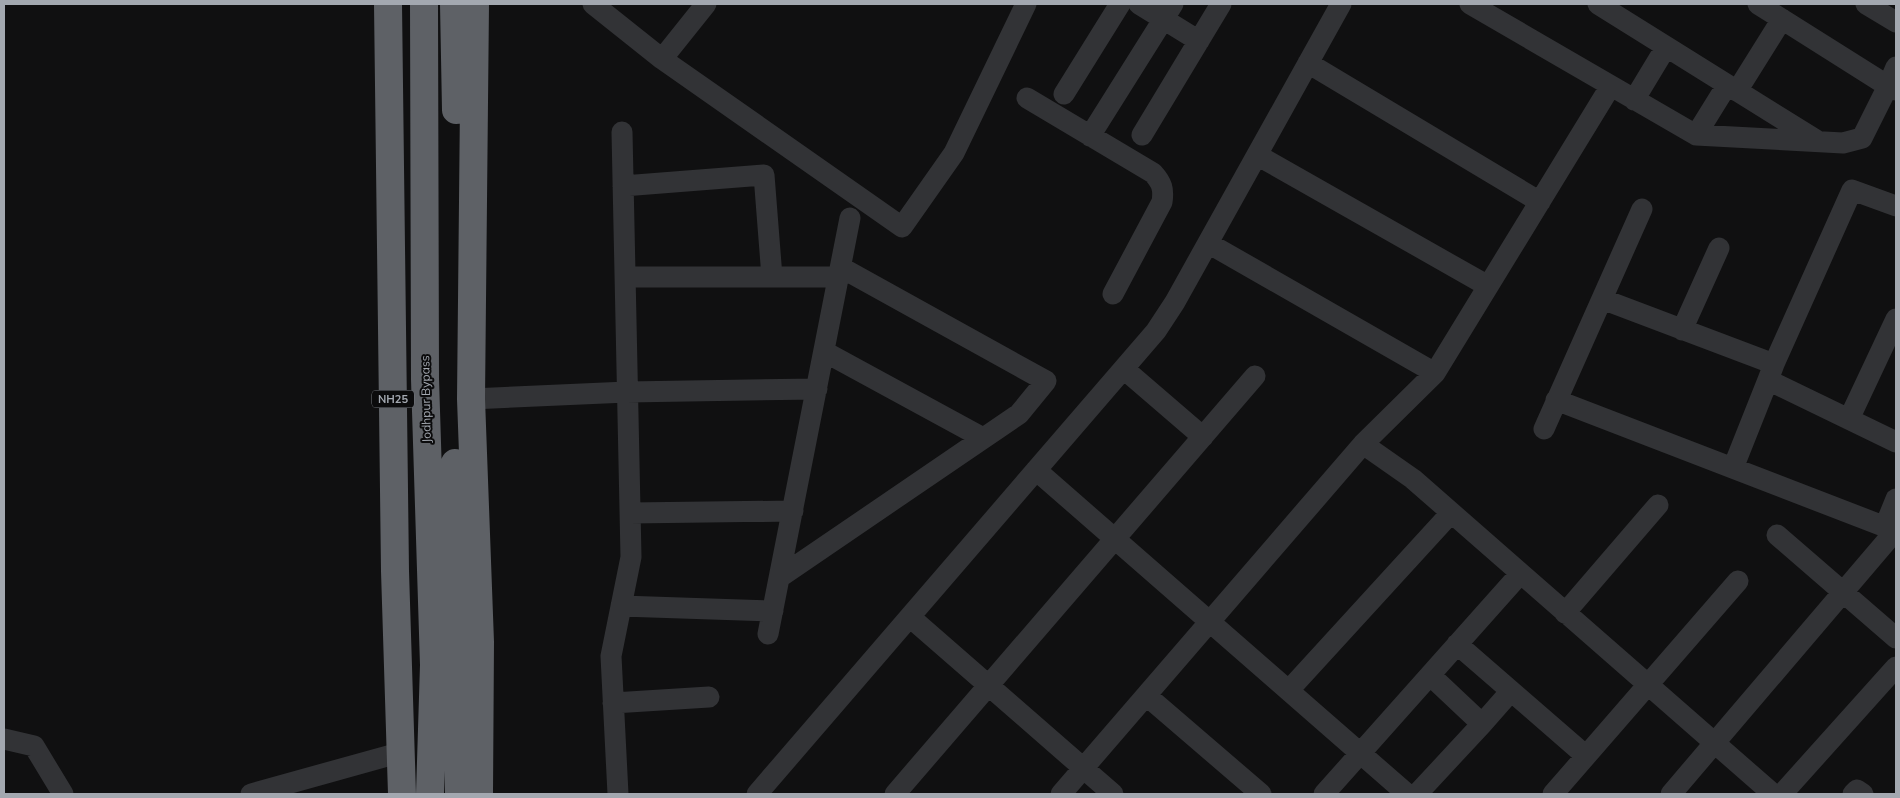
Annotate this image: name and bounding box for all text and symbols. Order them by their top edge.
street label: Jodhpur Bypass [417,355,434,443]
road number: NH25 [372,390,414,408]

